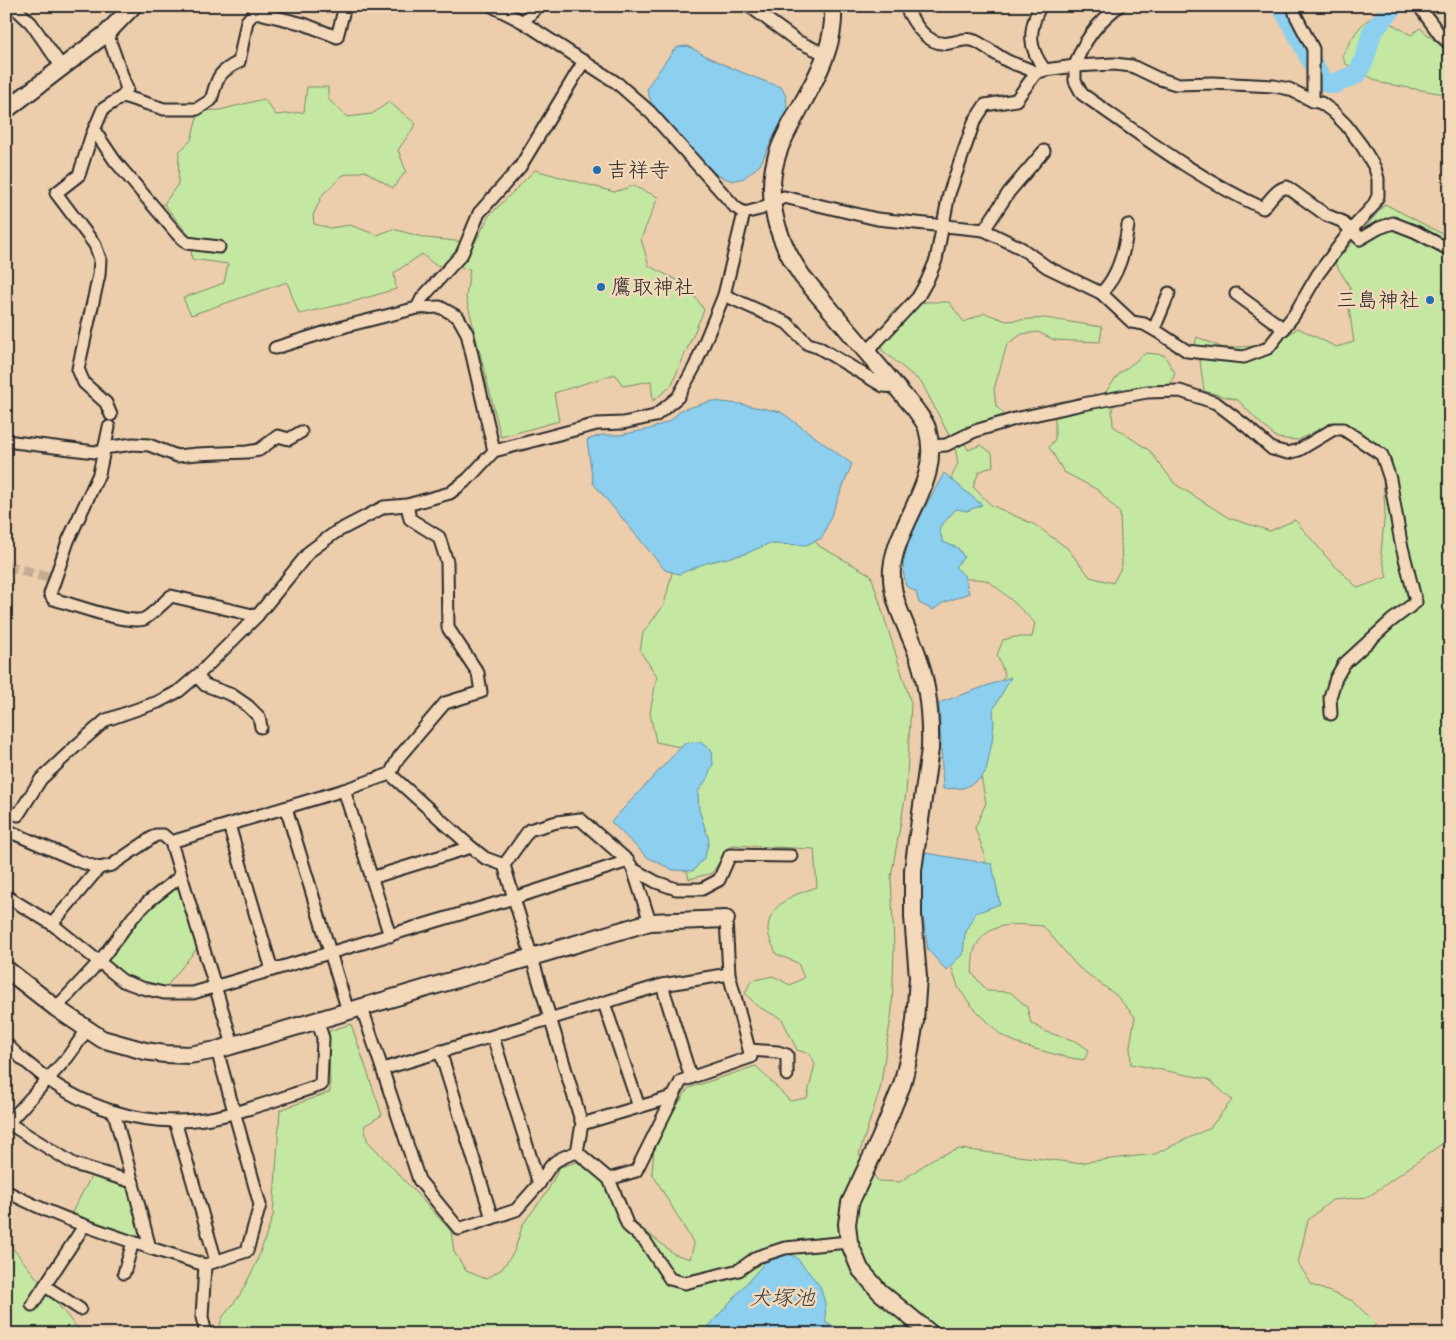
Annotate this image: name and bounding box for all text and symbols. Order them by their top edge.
place label: 吉祥寺 [607,157,670,183]
marker: 吉祥寺 [591,164,603,176]
place label: 鷹取神社 [611,274,695,300]
marker: 鷹取神社 [595,281,607,293]
place label: 三島神社 [1336,287,1420,313]
marker: 三島神社 [1424,294,1436,306]
water label: 犬塚池 [749,1284,816,1312]

